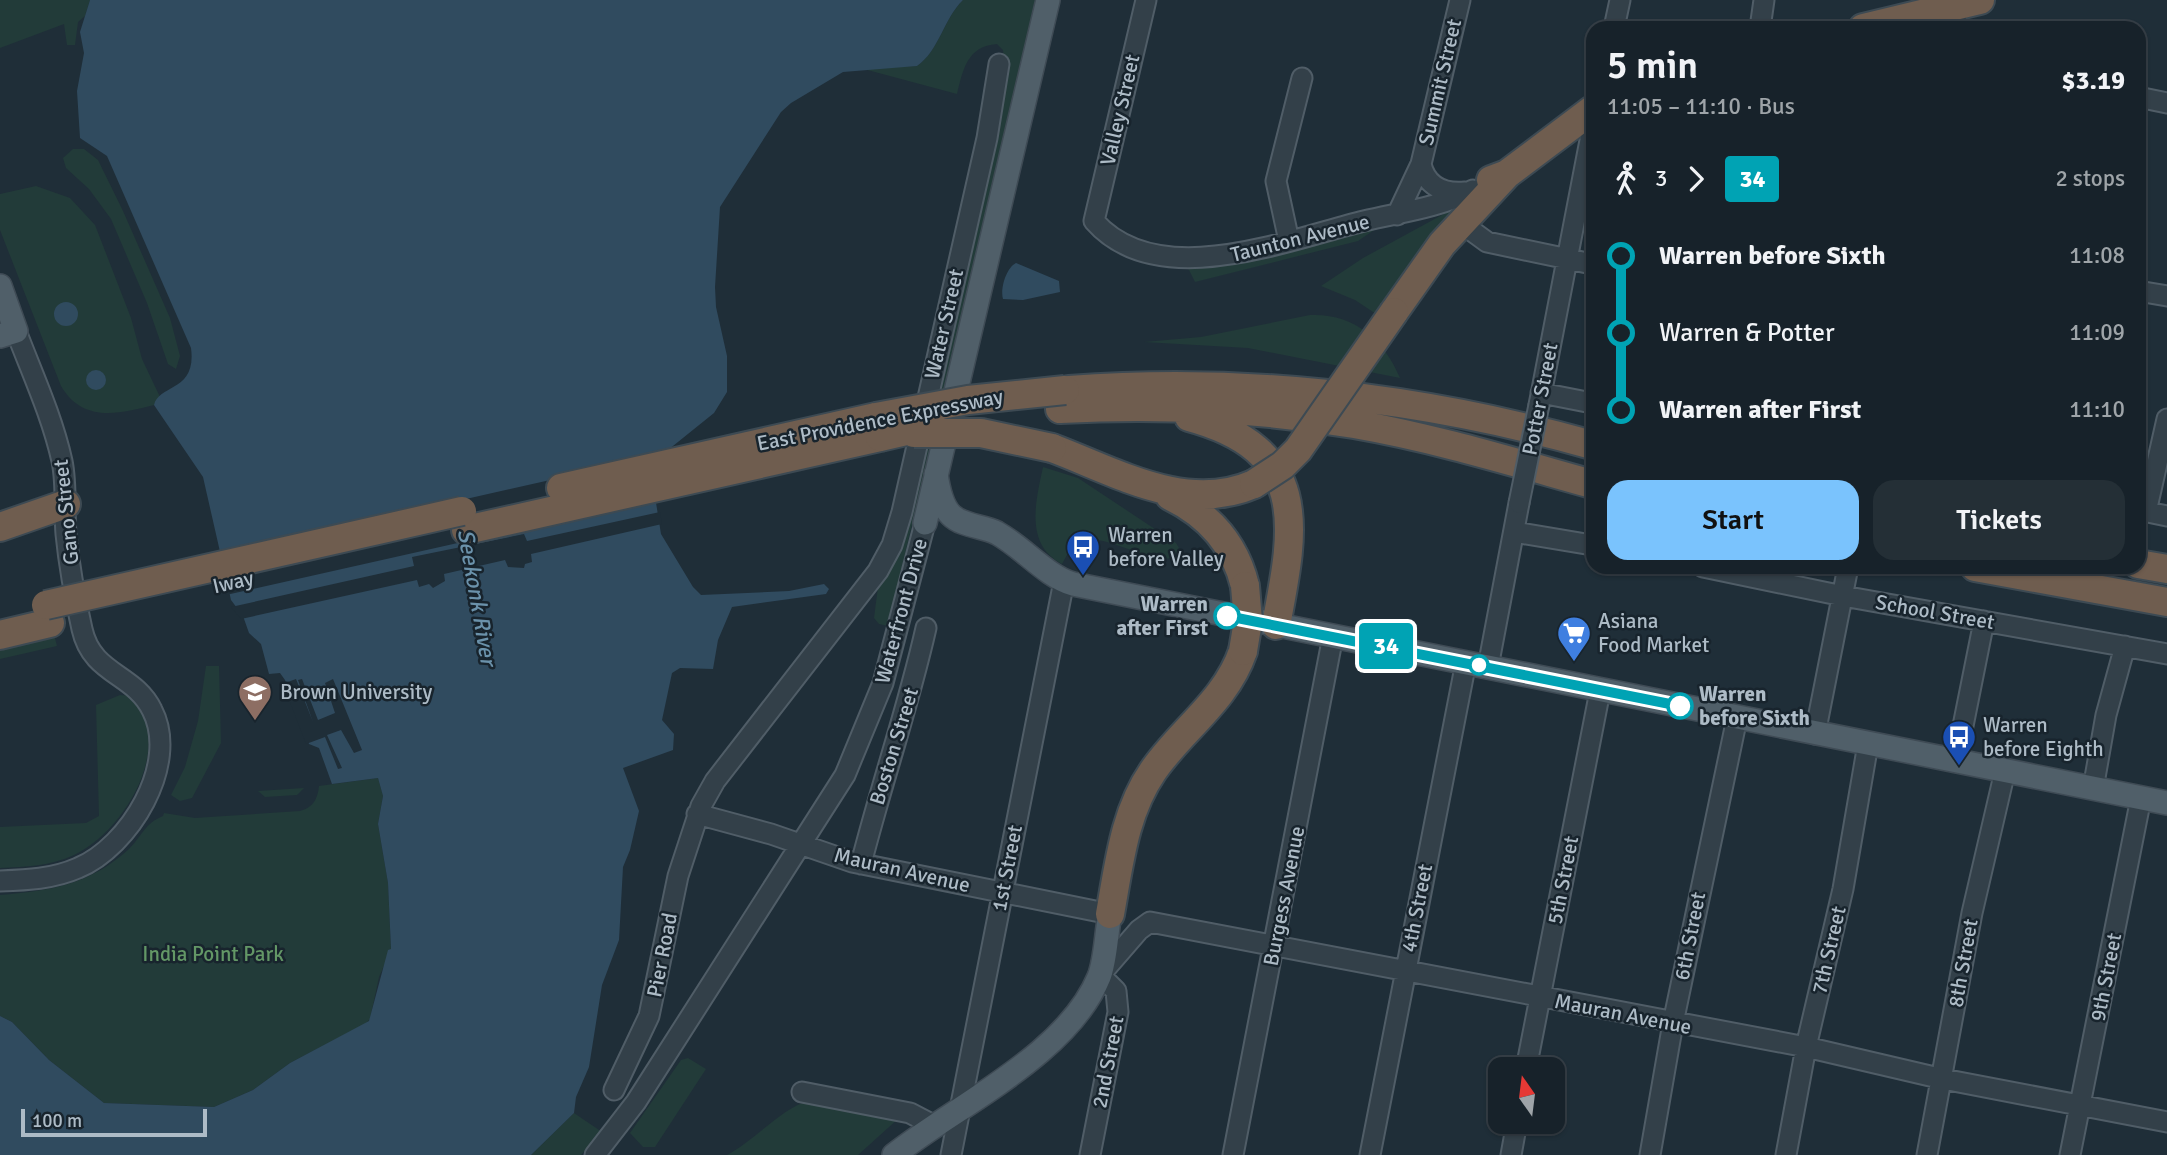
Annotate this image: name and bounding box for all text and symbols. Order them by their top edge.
street label: Summit Street [1413,16,1467,148]
text: 5 min [1607,42,1698,89]
street label: Valley Street [1095,52,1145,168]
text: $3.19 [2061,65,2125,97]
text: 11:05 – 11:10 · Bus [1607,92,1795,121]
icon: walk [1607,160,1645,198]
icon: forward [1677,160,1715,198]
text: 3 [1655,164,1667,193]
text: 34 [1739,164,1765,194]
text: 2 stops [2055,164,2125,193]
street label: Taunton Avenue [1228,208,1372,268]
text: Warren before Sixth [1659,240,1886,272]
text: 11:08 [2069,241,2125,270]
street label: Water Street [919,266,969,382]
text: Warren & Potter [1659,317,1835,349]
text: 11:09 [2069,318,2125,347]
street label: Potter Street [1516,340,1564,458]
street label: East Providence Expressway [755,383,1005,457]
text: Warren after First [1659,394,1861,426]
text: 11:10 [2069,395,2125,424]
street label: Gano Street [48,458,84,566]
button: Start [1607,480,1859,560]
button: Tickets [1873,480,2125,560]
place label: Warren before Valley [1108,522,1224,572]
water label: Seekonk River [451,527,504,671]
bus stop icon: Warren before Valley [1064,528,1102,577]
street label: Waterfront Drive [869,535,933,687]
street label: Iway [210,565,256,599]
street label: School Street [1873,589,1997,635]
place label: Warren after First [1117,591,1208,641]
marker: Warren after First [1214,603,1240,629]
place label: Asiana Food Market [1598,608,1709,658]
supermarket icon: Asiana Food Market [1555,614,1593,663]
line badge: 34 [1354,623,1418,669]
text: 34 [1373,631,1399,661]
unlabelled marker [1469,655,1489,675]
school or university icon: Brown University [236,673,274,722]
place label: Brown University [280,679,432,705]
place label: Warren before Sixth [1699,681,1810,731]
street label: Boston Street [864,684,924,808]
marker: Warren before Sixth [1667,693,1693,719]
place label: Warren before Eighth [1983,712,2104,762]
bus stop icon: Warren before Eighth [1940,718,1978,767]
street label: 1st Street [986,823,1028,913]
street label: Burgess Avenue [1258,824,1310,968]
street label: 5th Street [1542,834,1584,926]
street label: Mauran Avenue [831,842,973,898]
street label: 4th Street [1396,862,1438,954]
street label: 6th Street [1669,890,1711,982]
street label: 7th Street [1806,903,1852,997]
street label: Pier Road [641,911,683,999]
street label: 8th Street [1942,917,1984,1009]
street label: 9th Street [2085,931,2127,1023]
park label: India Point Park [142,941,284,967]
street label: Mauran Avenue [1552,988,1694,1040]
street label: 2nd Street [1086,1014,1130,1110]
north arrow [1488,1057,1564,1134]
map controls [1488,1057,1565,1134]
scale bar [21,1106,206,1138]
text: 100 m [32,1109,82,1133]

